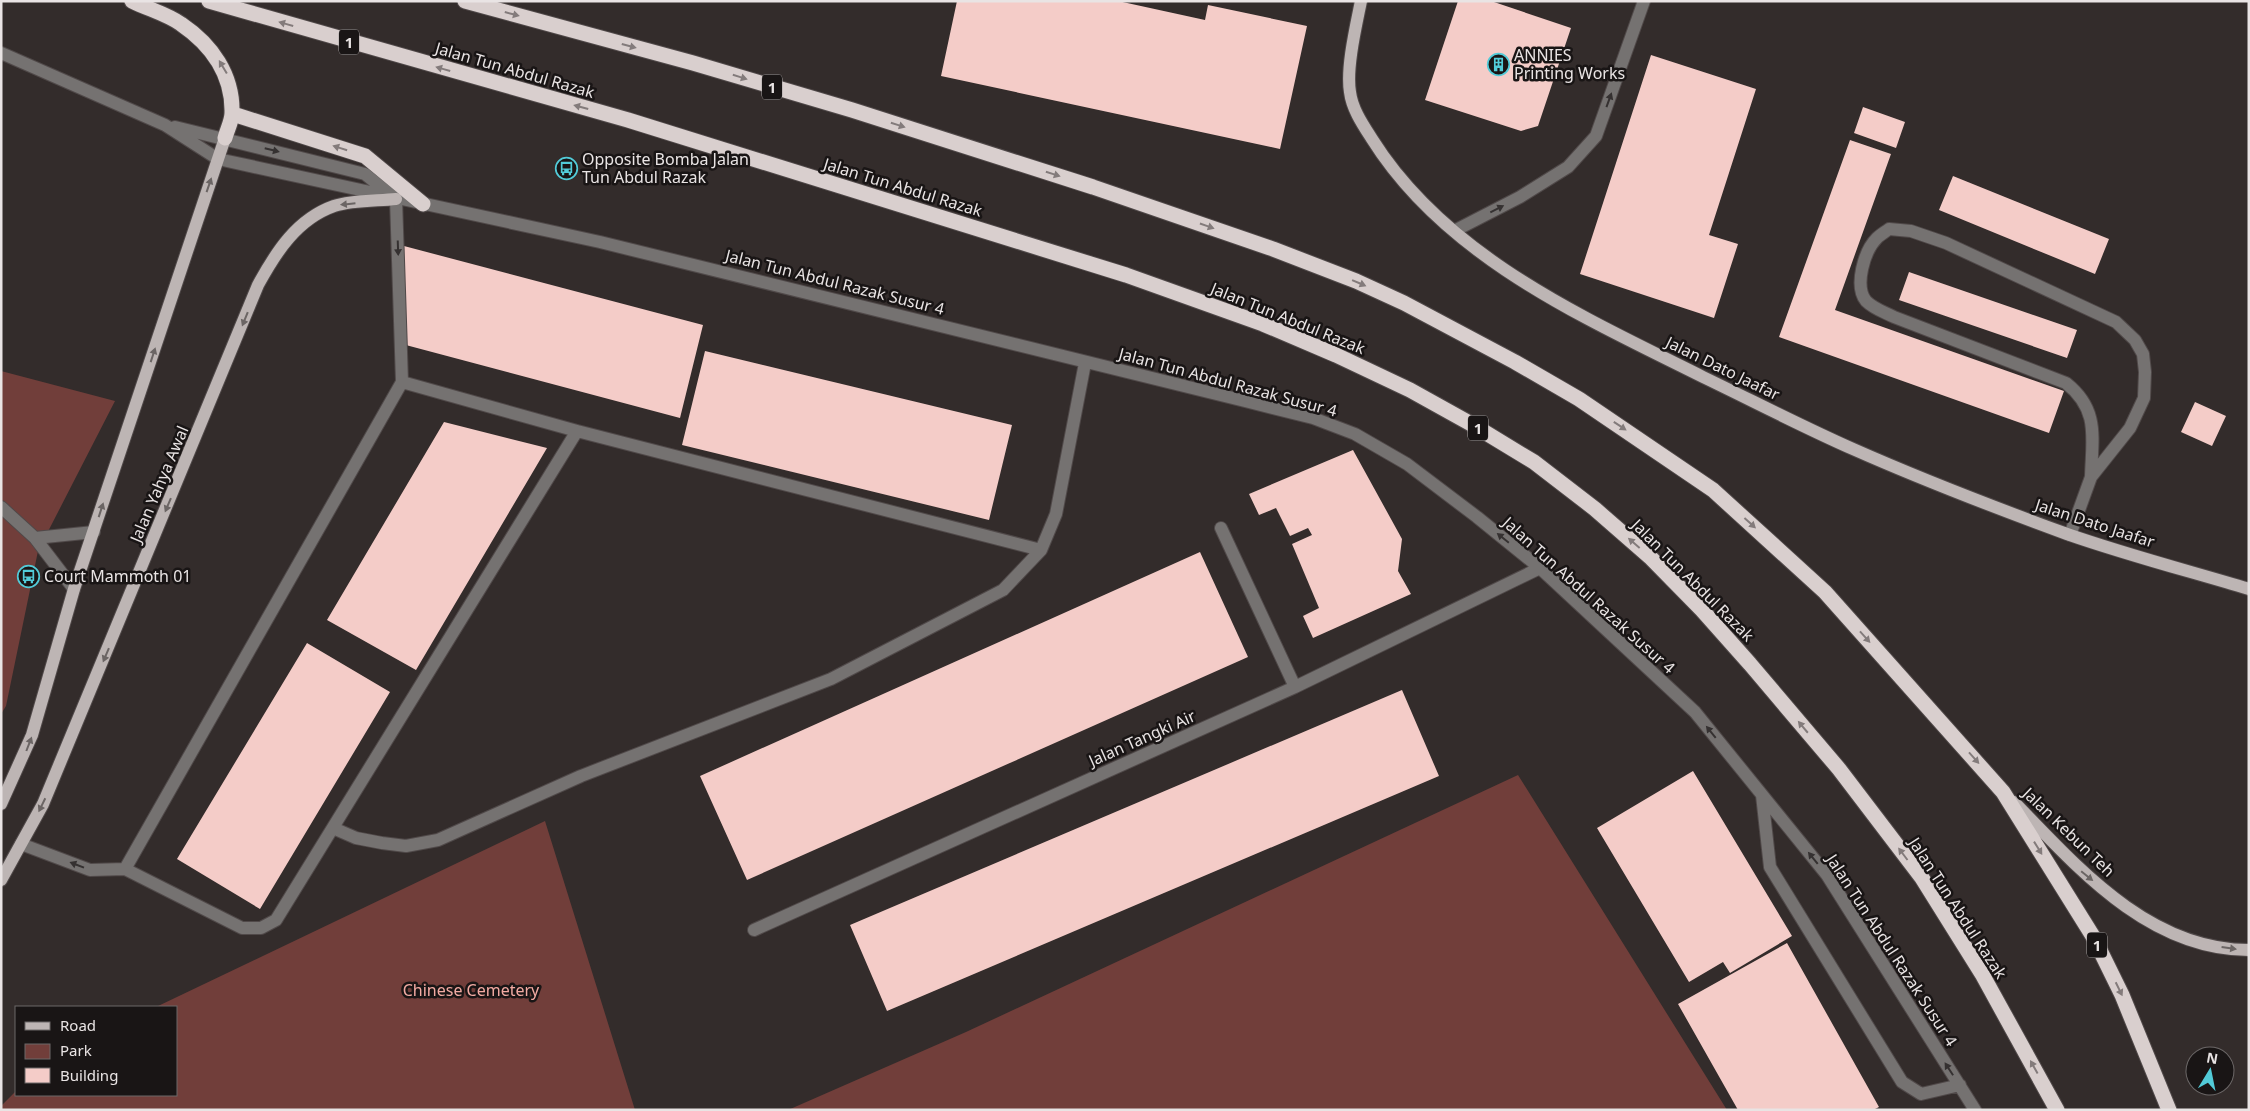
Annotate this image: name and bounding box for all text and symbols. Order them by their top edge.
one-way arrow [505,10,520,18]
one-way arrow [279,19,294,27]
road number: 1 [339,30,359,54]
street label: Jalan Tun Abdul Razak [431,36,598,103]
one-way arrow [622,42,637,50]
place label: ANNIES Printing Works [1514,44,1625,84]
building icon: ANNIES Printing Works [1486,52,1510,76]
one-way arrow [218,61,227,74]
one-way arrow [435,64,450,72]
one-way arrow [732,74,747,82]
road number: 1 [762,74,782,100]
one-way arrow [1605,92,1613,107]
one-way arrow [574,103,589,111]
one-way arrow [891,122,906,129]
one-way arrow [333,144,348,151]
one-way arrow [264,146,279,154]
place label: Opposite Bomba Jalan Tun Abdul Razak [582,148,749,188]
street label: Jalan Tun Abdul Razak [819,152,985,222]
bus stop icon: Opposite Bomba Jalan Tun Abdul Razak [554,156,578,180]
one-way arrow [1046,170,1061,178]
one-way arrow [205,177,213,192]
one-way arrow [339,200,355,208]
one-way arrow [1490,205,1504,213]
one-way arrow [1200,222,1215,230]
one-way arrow [394,240,402,256]
street label: Jalan Tun Abdul Razak Susur 4 [721,244,947,320]
street label: Jalan Tun Abdul Razak [1206,276,1369,359]
one-way arrow [1352,279,1366,287]
one-way arrow [240,312,248,326]
street label: Jalan Dato Jaafar [1661,330,1784,405]
street label: Jalan Tun Abdul Razak Susur 4 [1115,342,1339,422]
one-way arrow [149,348,157,363]
road number: 1 [1468,416,1488,440]
street label: Jalan Yahya Awal [124,422,194,548]
one-way arrow [1613,422,1626,431]
street label: Jalan Dato Jaafar [2031,493,2158,553]
one-way arrow [164,498,172,512]
one-way arrow [98,502,106,517]
street label: Jalan Tun Abdul Razak Susur 4 [1497,510,1680,678]
street label: Jalan Tun Abdul Razak [1626,513,1759,646]
one-way arrow [1743,517,1755,529]
one-way arrow [1497,533,1510,544]
one-way arrow [1627,537,1640,548]
bus stop icon: Court Mammoth 01 [16,564,40,588]
place label: Court Mammoth 01 [44,565,191,587]
one-way arrow [1860,630,1871,643]
one-way arrow [101,648,109,662]
street label: Jalan Tangki Air [1083,704,1199,772]
one-way arrow [1797,720,1808,733]
one-way arrow [1706,726,1717,739]
one-way arrow [25,736,33,751]
one-way arrow [1968,752,1979,765]
street label: Jalan Kebun Teh [2017,781,2120,882]
one-way arrow [38,798,46,812]
street label: Jalan Tun Abdul Razak [1903,831,2012,983]
one-way arrow [2034,842,2043,855]
street label: Jalan Tun Abdul Razak Susur 4 [1820,848,1962,1050]
one-way arrow [1898,848,1909,861]
one-way arrow [1808,852,1819,865]
one-way arrow [70,861,85,868]
one-way arrow [2080,870,2093,881]
road number: 1 [2087,932,2107,958]
one-way arrow [2222,944,2238,952]
park label: Chinese Cemetery [403,979,540,1001]
one-way arrow [2115,982,2123,996]
legend [15,1006,178,1096]
text: Road [60,1015,96,1035]
text: Park [60,1040,92,1060]
north arrow [2185,1046,2235,1096]
text: N [2205,1047,2220,1068]
one-way arrow [2029,1060,2038,1074]
one-way arrow [1944,1062,1953,1075]
text: Building [60,1065,118,1085]

